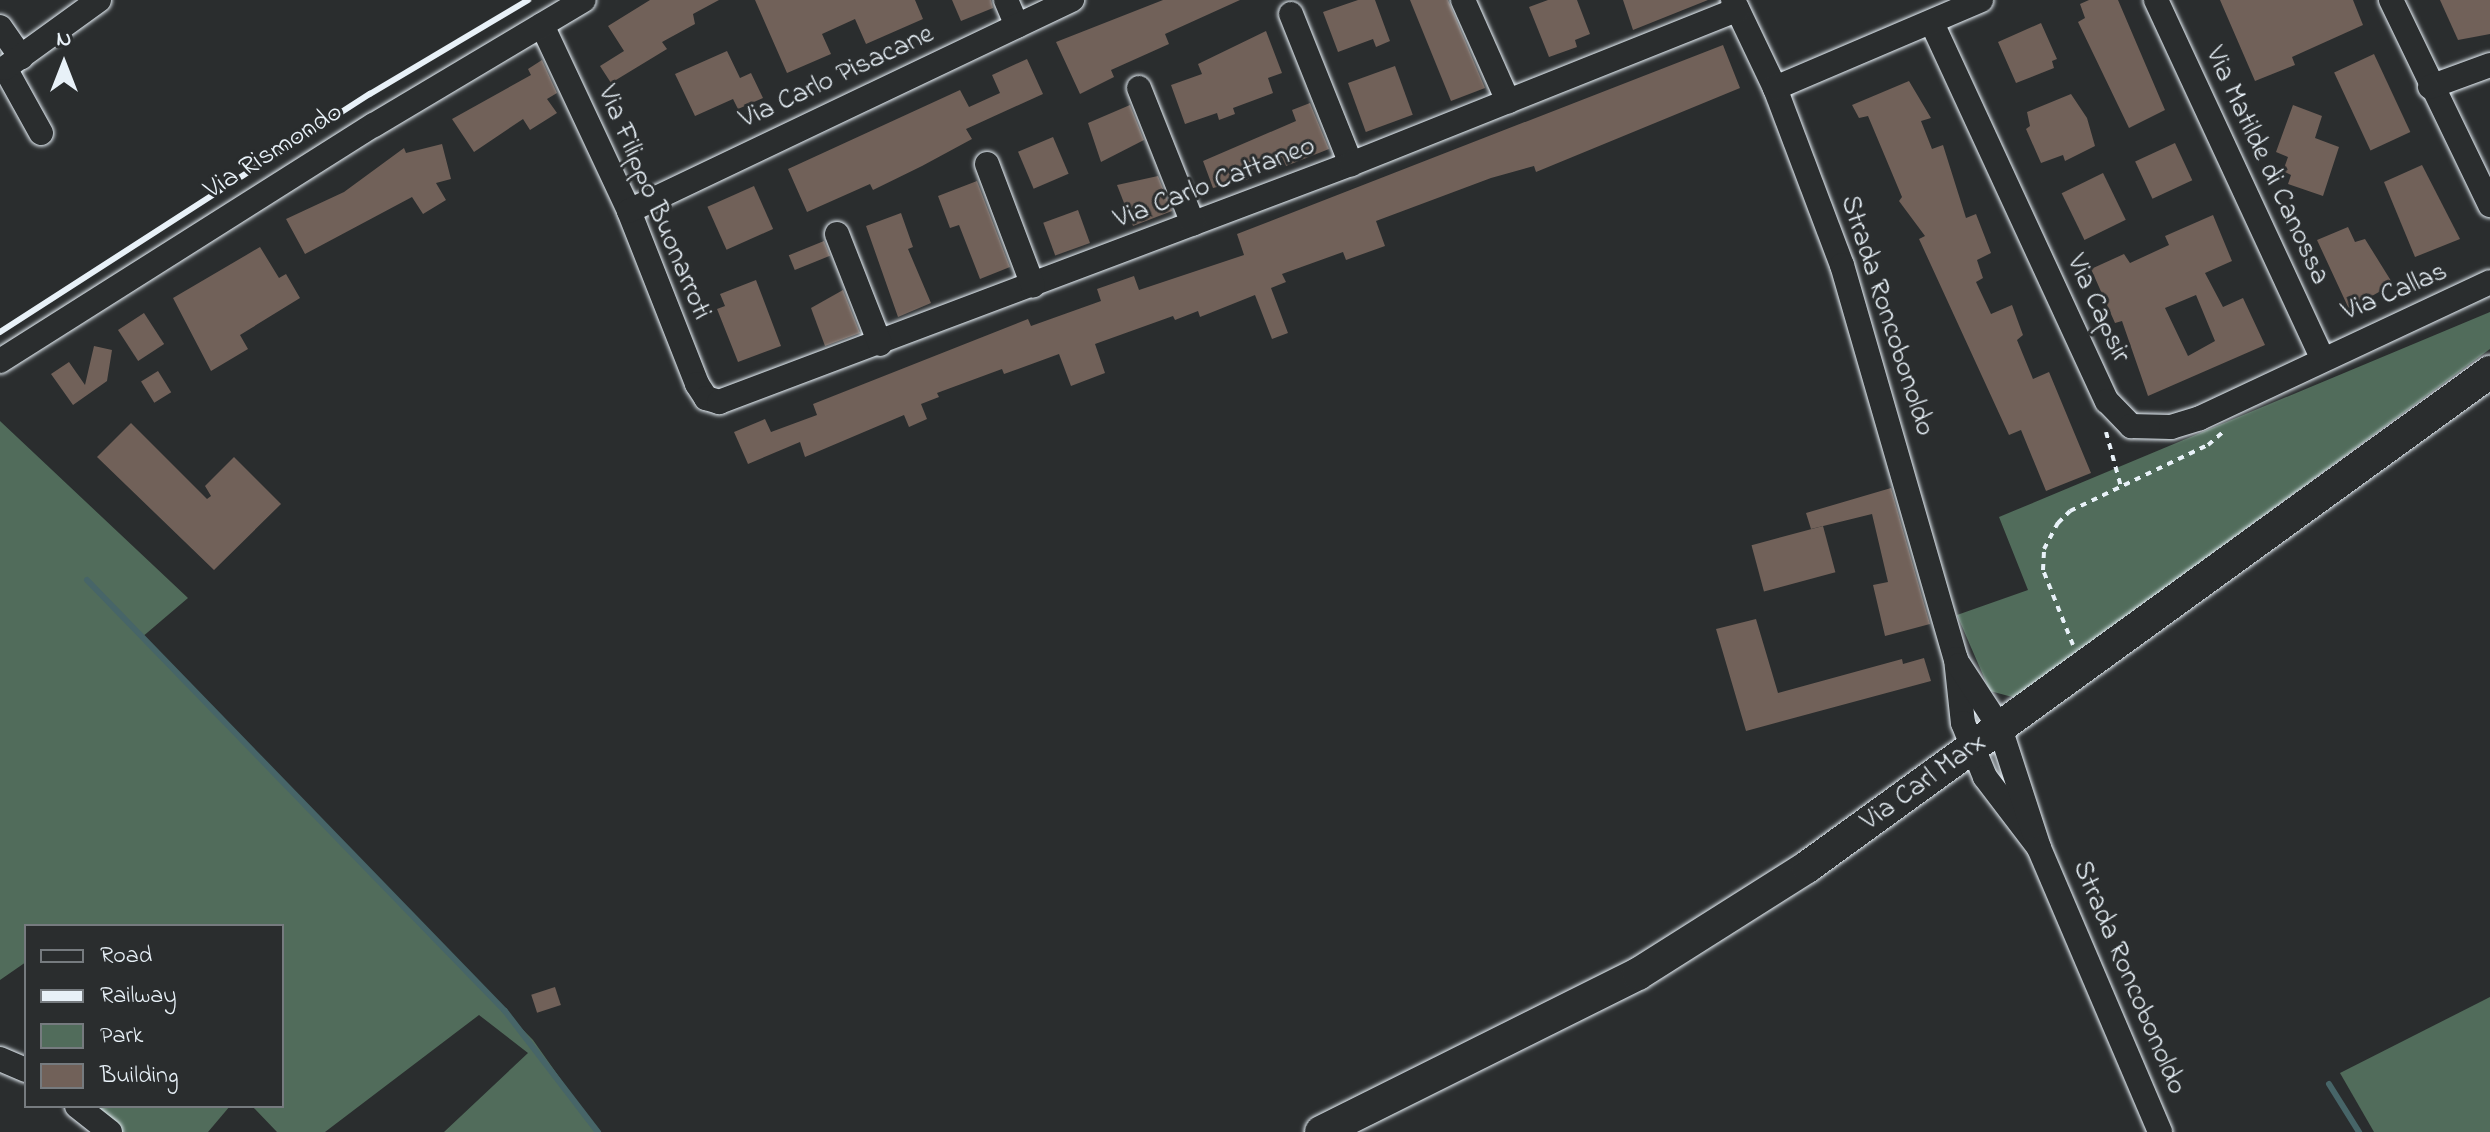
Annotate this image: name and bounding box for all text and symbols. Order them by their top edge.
street label: Via Carlo Pisacane [735,18,939,138]
north arrow [24,24,104,104]
text: N [57,24,71,56]
street label: Via Matilde di Canossa [2196,42,2336,290]
street label: Via Filippo Buonarroti [588,81,718,325]
street label: Via Rismondo [199,96,349,208]
street label: Via Carlo Cattaneo [1110,130,1320,238]
street label: Strada Roncobonoldo [1831,191,1941,441]
street label: Via Capsir [2057,250,2137,368]
street label: Via Callas [2337,256,2453,330]
street label: Via Carl Marx [1855,727,1993,839]
street label: Strada Roncobonoldo [2064,856,2192,1100]
legend [24,924,284,1108]
text: Road [100,939,152,974]
text: Railway [100,979,177,1014]
text: Park [100,1019,143,1054]
text: Building [100,1059,179,1094]

